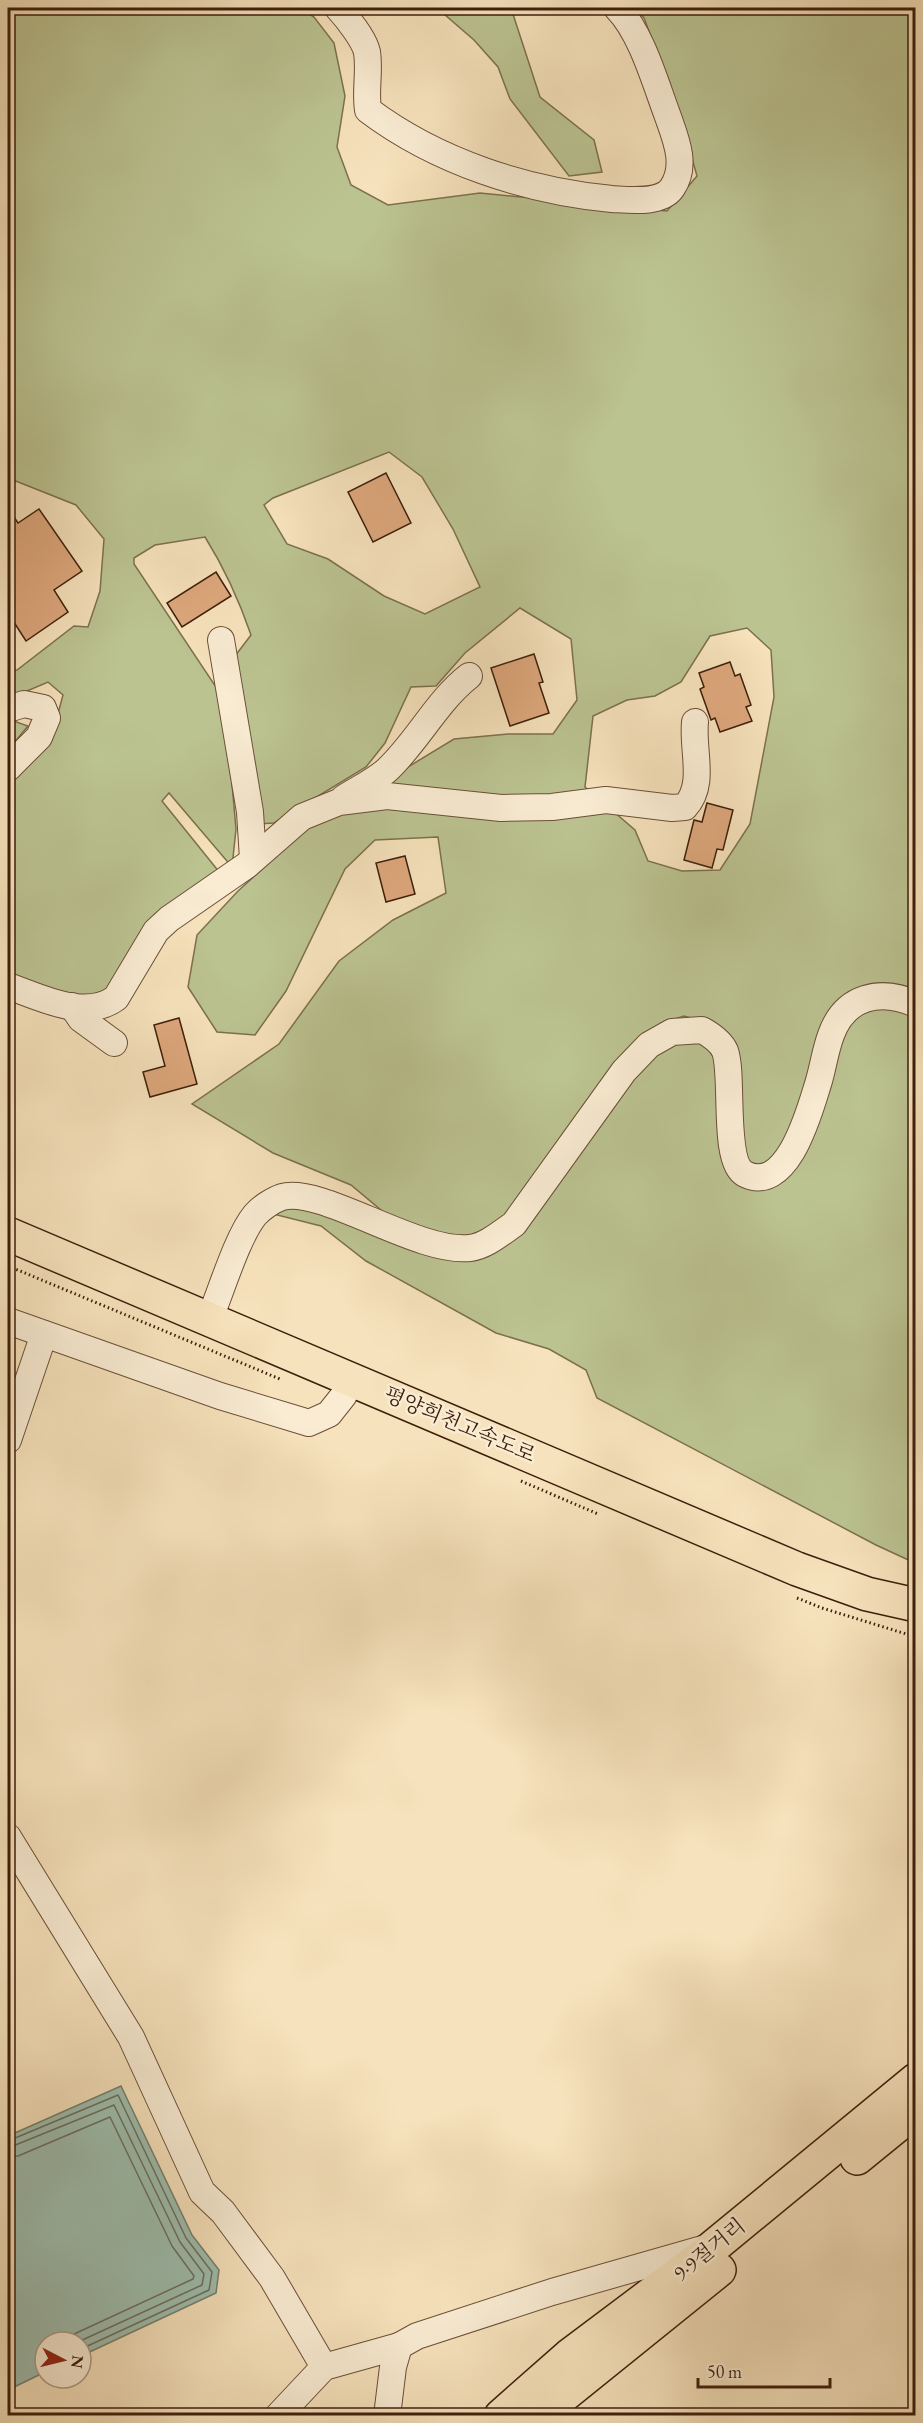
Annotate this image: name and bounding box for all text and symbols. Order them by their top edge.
street label: 평양희천고속도로 [380,1380,540,1468]
street label: 9·9절거리 [667,2212,751,2286]
north arrow [33,2330,93,2390]
scale bar [698,2351,830,2389]
text: N [66,2354,89,2370]
text: 50 m [707,2360,742,2383]

